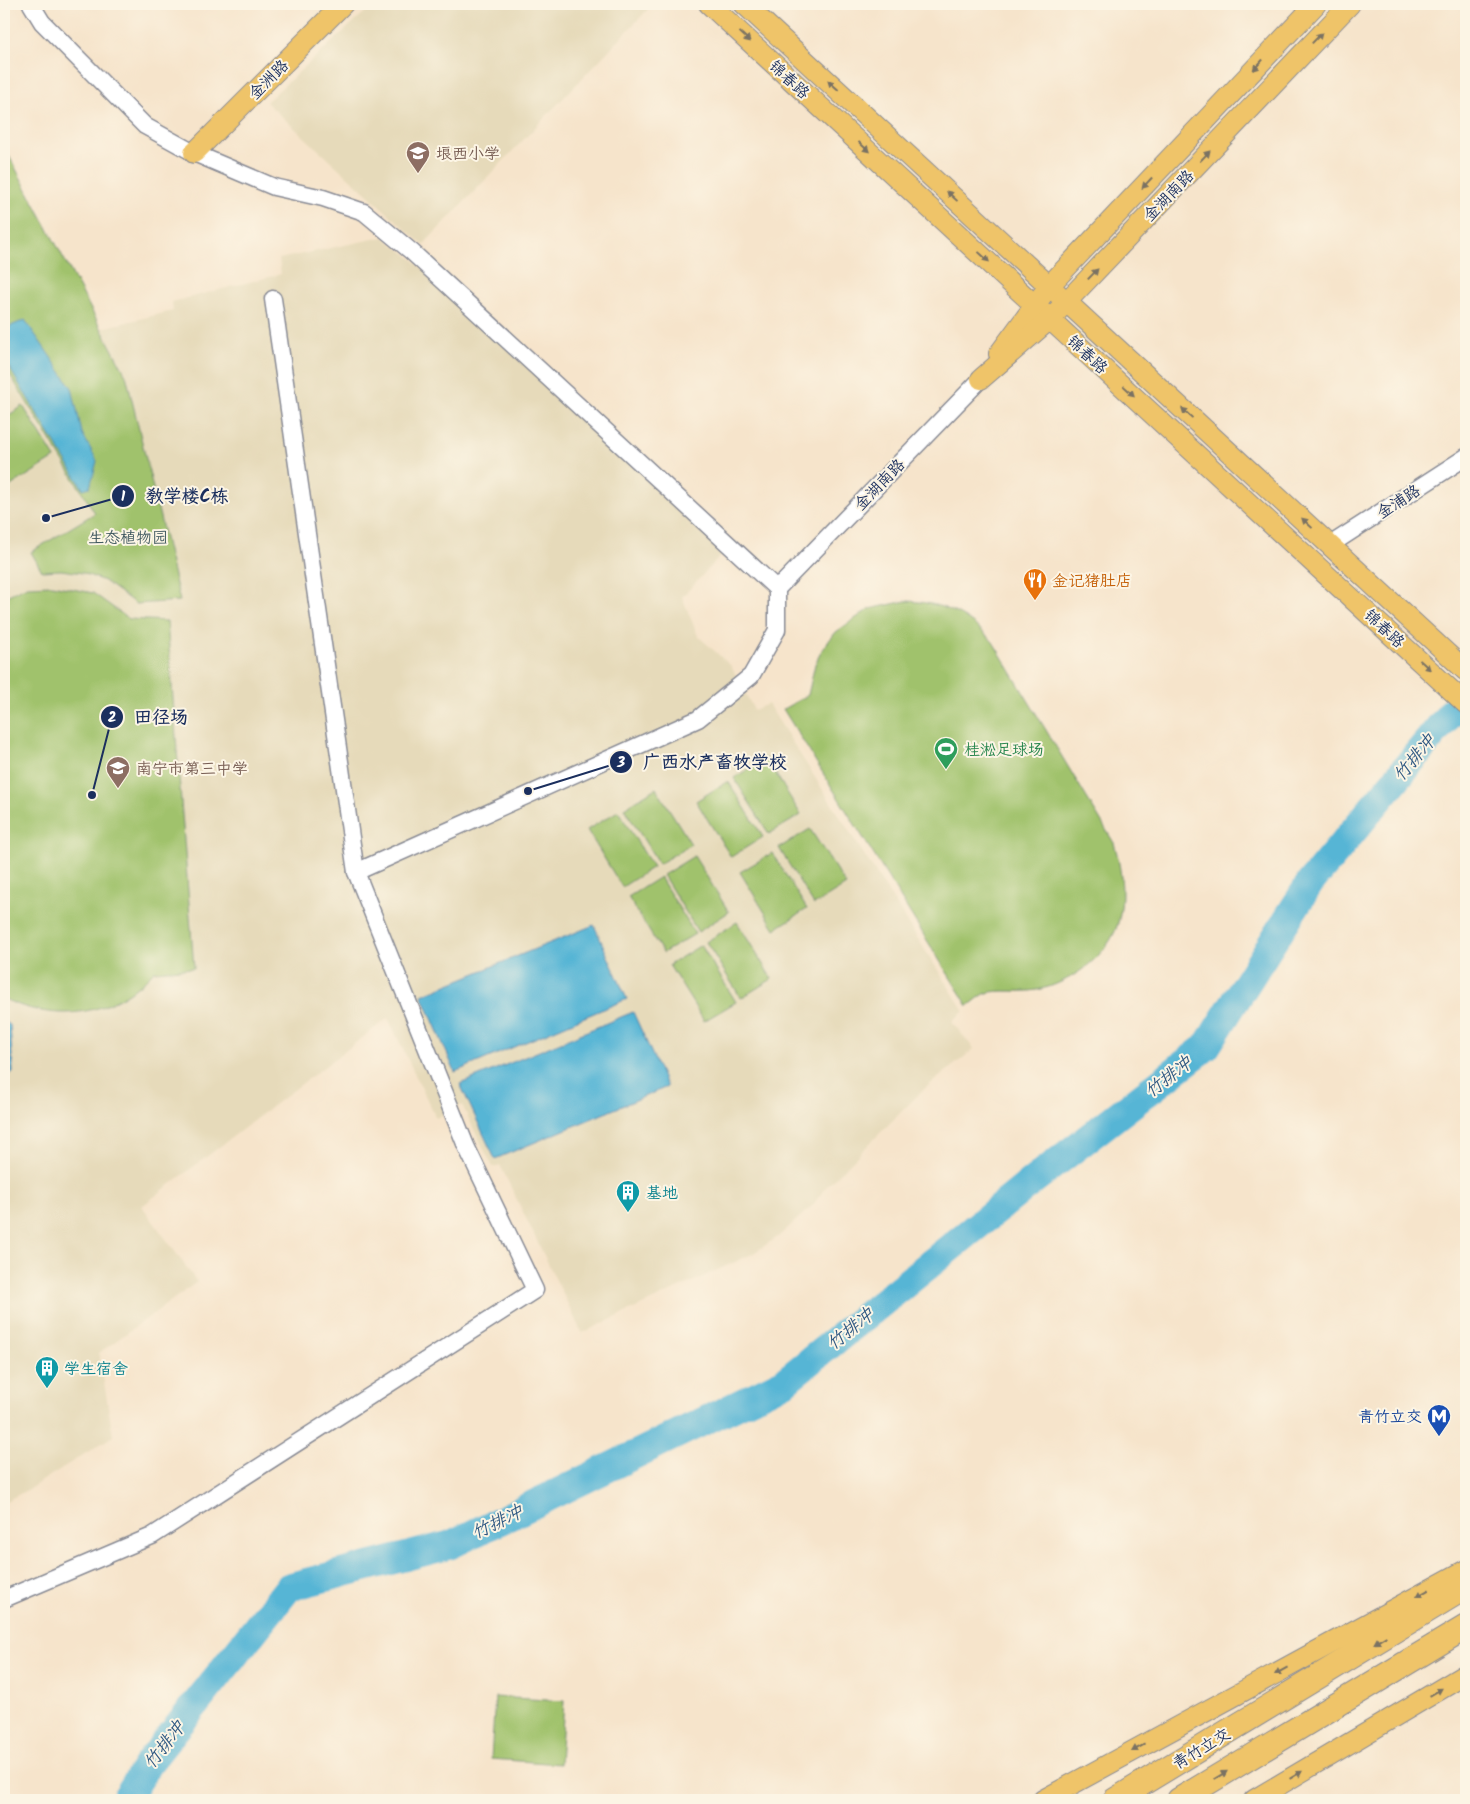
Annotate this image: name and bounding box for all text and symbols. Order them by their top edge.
one-way arrow [738,31,750,43]
one-way arrow [1311,33,1323,45]
street label: 金洲路 [243,54,295,106]
street label: 锦春路 [763,55,815,106]
one-way arrow [1252,58,1264,70]
one-way arrow [827,79,839,91]
school or university icon: 埌西小学 [405,140,431,174]
one-way arrow [858,141,870,153]
place label: 埌西小学 [436,142,500,167]
one-way arrow [1199,150,1211,162]
street label: 金湖南路 [1138,164,1200,228]
one-way arrow [1141,176,1153,188]
one-way arrow [947,190,959,202]
one-way arrow [977,251,989,263]
one-way arrow [1087,268,1099,280]
street label: 锦春路 [1061,330,1113,381]
one-way arrow [1122,385,1134,397]
one-way arrow [1182,407,1194,419]
street label: 金湖南路 [849,453,911,517]
callout: 教学楼C栋 [111,479,239,512]
street label: 金浦路 [1372,479,1426,526]
text: 教学楼C栋 [145,483,229,512]
text: 1 [121,485,126,509]
one-way arrow [1301,517,1313,529]
park label: 生态植物园 [88,526,168,551]
restaurant icon: 金记猪肚店 [1022,567,1048,601]
place label: 金记猪肚店 [1052,569,1132,594]
street label: 锦春路 [1358,604,1410,655]
one-way arrow [1419,659,1431,671]
callout: 田径场 [99,700,198,733]
text: 田径场 [134,704,188,733]
text: 2 [108,706,117,730]
water label: 竹排冲 [1387,727,1445,789]
sports icon: 桂淞足球场 [933,736,959,770]
place label: 桂淞足球场 [964,738,1044,763]
callout: 广西水产畜牧学校 [608,745,797,778]
text: 广西水产畜牧学校 [643,749,787,778]
text: 3 [616,751,625,775]
school or university icon: 南宁市第三中学 [105,755,131,789]
place label: 南宁市第三中学 [136,757,248,782]
water label: 竹排冲 [1139,1049,1201,1106]
building icon: 基地 [615,1179,641,1213]
place label: 基地 [646,1181,678,1206]
water label: 竹排冲 [821,1301,883,1358]
building icon: 学生宿舍 [34,1355,60,1389]
place label: 学生宿舍 [64,1357,128,1382]
metro station icon: 青竹立交 [1426,1403,1452,1437]
place label: 青竹立交 [1358,1405,1422,1430]
water label: 竹排冲 [467,1498,530,1548]
one-way arrow [1416,1589,1431,1597]
one-way arrow [1373,1635,1386,1644]
one-way arrow [1273,1667,1288,1675]
one-way arrow [1429,1688,1442,1697]
water label: 竹排冲 [137,1714,194,1776]
street label: 青竹立交 [1168,1722,1236,1776]
one-way arrow [1131,1744,1145,1753]
one-way arrow [1214,1771,1227,1780]
one-way arrow [1289,1771,1303,1780]

